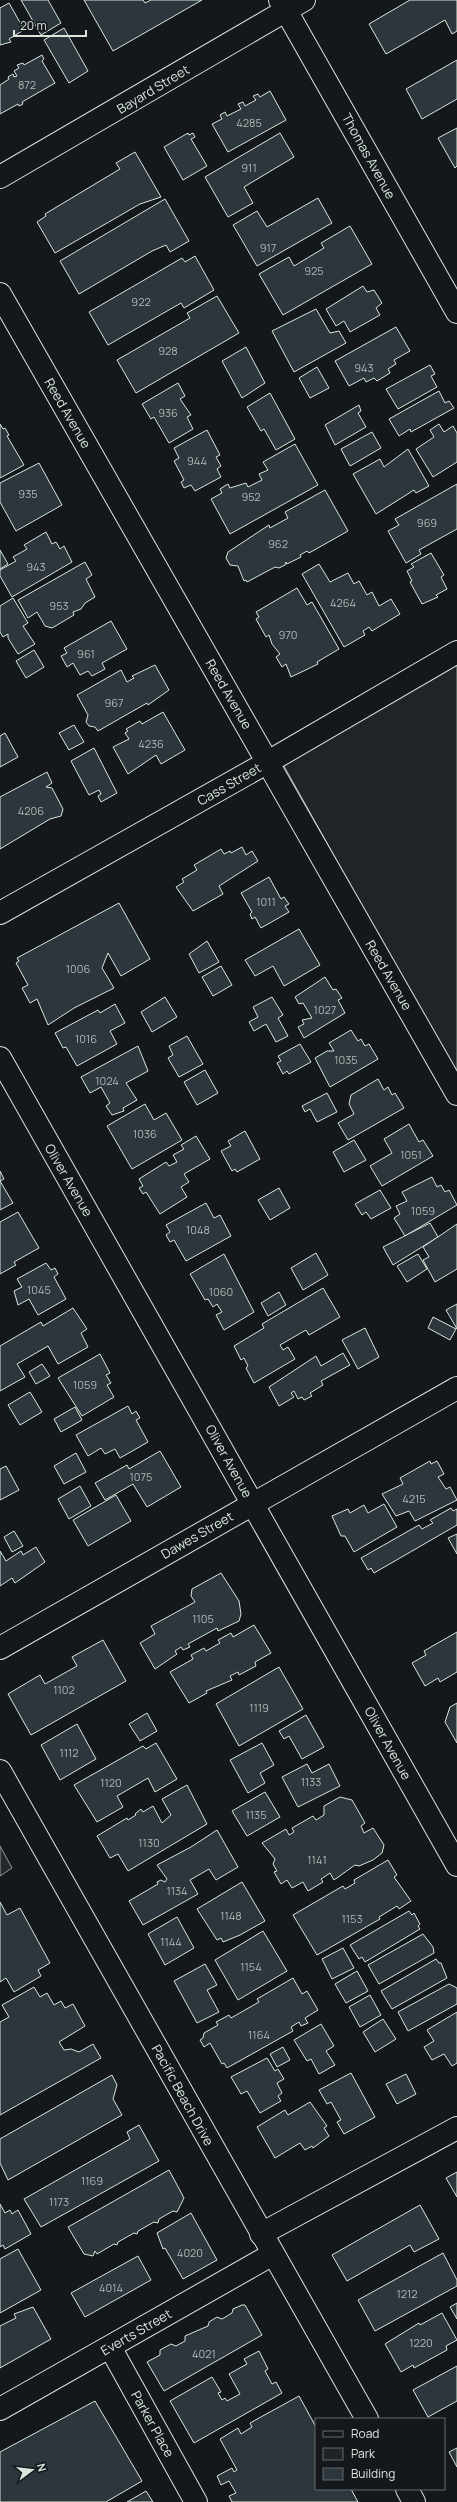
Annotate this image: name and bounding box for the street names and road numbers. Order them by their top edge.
street label: Bayard Street [113,60,193,118]
street label: Thomas Avenue [338,110,400,202]
street label: Reed Avenue [41,375,96,452]
street label: Reed Avenue [202,656,257,733]
street label: Cass Street [194,758,264,810]
street label: Reed Avenue [362,937,417,1014]
street label: Oliver Avenue [41,1140,97,1220]
street label: Oliver Avenue [201,1421,257,1501]
street label: Dawes Street [158,1507,236,1563]
street label: Oliver Avenue [360,1703,416,1783]
street label: Pacific Beach Drive [148,2041,218,2149]
street label: Everts Street [97,2304,175,2360]
street label: Parker Place [127,2388,179,2461]

